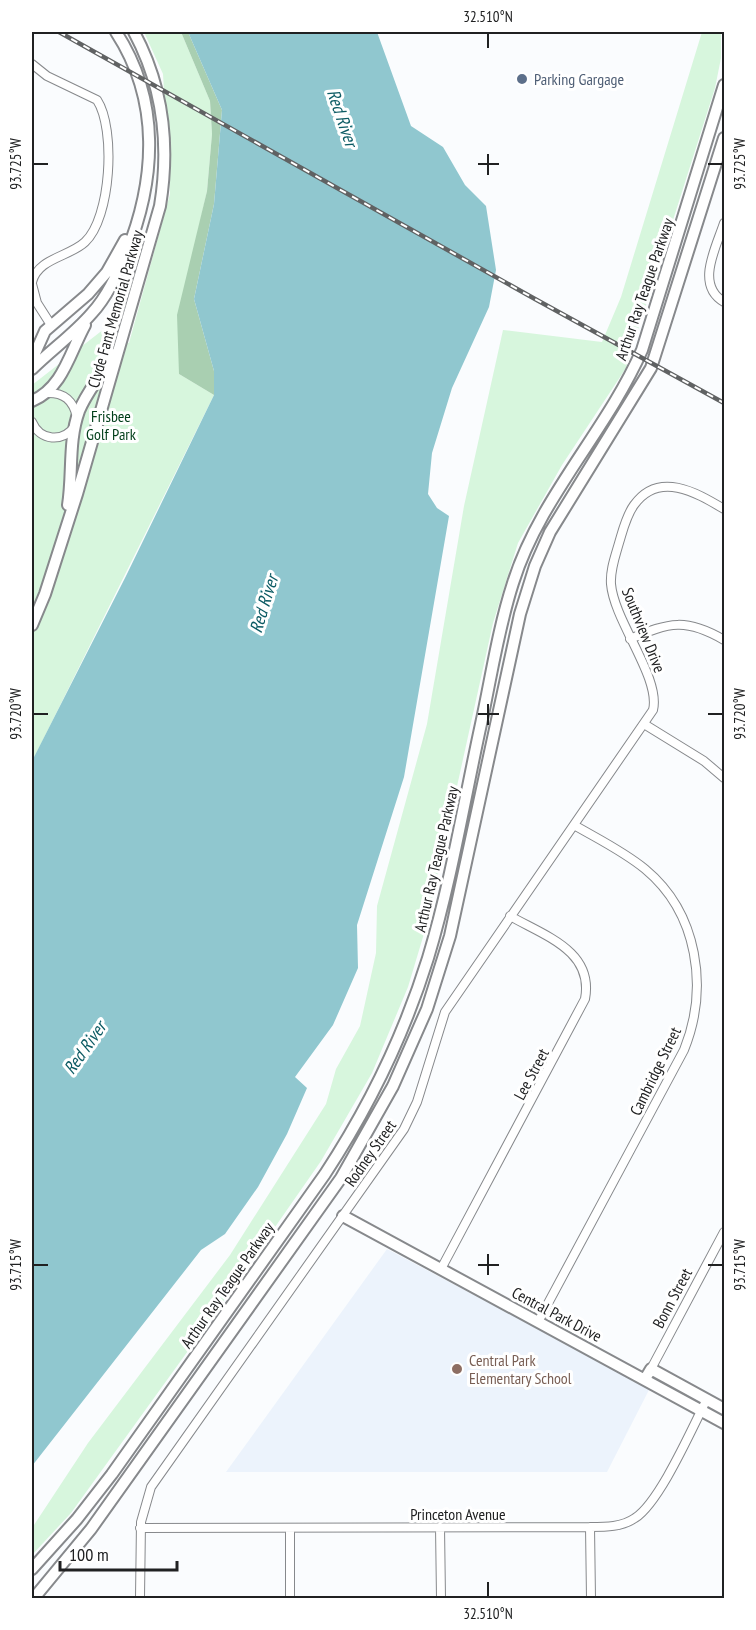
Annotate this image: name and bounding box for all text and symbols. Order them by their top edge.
text: 32.510°N [463,7,513,26]
place label: Parking Gargage [534,69,624,89]
marker: Parking Gargage [515,72,529,86]
water label: Red River [322,86,364,152]
text: 93.725°W [6,138,25,190]
text: 93.725°W [730,138,749,190]
street label: Arthur Ray Teague Parkway [610,215,678,363]
street label: Clyde Fant Memorial Parkway [83,228,147,390]
park label: Frisbee Golf Park [86,406,137,444]
water label: Red River [244,569,284,635]
street label: Southview Drive [618,585,670,675]
text: 93.720°W [6,688,25,740]
text: 93.720°W [730,688,749,740]
street label: Arthur Ray Teague Parkway [409,784,463,934]
water label: Red River [58,1014,113,1078]
street label: Cambridge Street [625,1023,685,1118]
street label: Lee Street [509,1044,553,1103]
street label: Rodney Street [340,1116,400,1190]
street label: Arthur Ray Teague Parkway [176,1218,278,1352]
text: 93.715°W [6,1239,25,1291]
text: 93.715°W [730,1239,749,1291]
street label: Bonn Street [648,1264,696,1331]
street label: Central Park Drive [509,1282,605,1346]
place label: Central Park Elementary School [469,1350,572,1388]
marker: Central Park Elementary School [450,1362,464,1376]
street label: Princeton Avenue [410,1504,506,1524]
scale bar [60,1534,177,1572]
text: 100 m [69,1543,109,1566]
text: 32.510°N [463,1604,513,1623]

